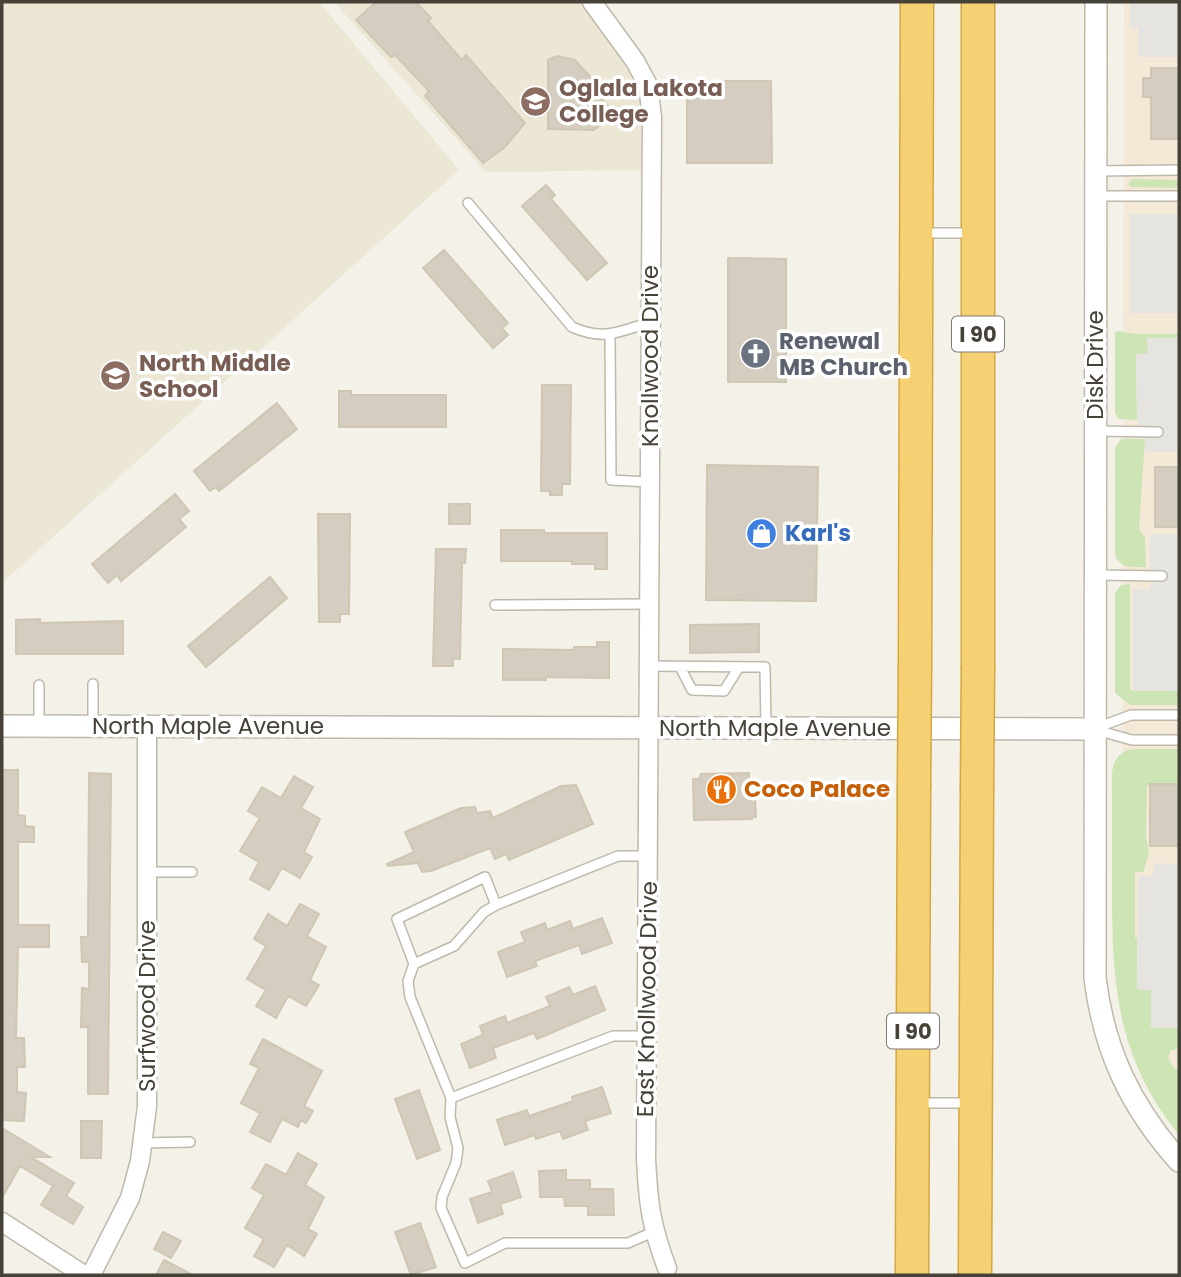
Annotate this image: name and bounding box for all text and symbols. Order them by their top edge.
place label: Oglala Lakota College [559,72,723,130]
school or university icon: Oglala Lakota College [519,84,553,118]
street label: Knollwood Drive [634,265,666,447]
street label: Disk Drive [1079,310,1111,420]
road number: I 90 [952,316,1004,352]
place label: Renewal MB Church [779,325,908,383]
church icon: Renewal MB Church [739,337,773,371]
place label: North Middle School [139,347,291,405]
school or university icon: North Middle School [99,359,133,393]
shop icon: Karl's [745,516,779,550]
place label: Karl's [785,517,851,549]
street label: North Maple Avenue [92,710,324,742]
street label: North Maple Avenue [659,712,891,744]
restaurant icon: Coco Palace [704,772,738,806]
place label: Coco Palace [744,773,890,805]
street label: East Knollwood Drive [629,881,665,1117]
street label: Surfwood Drive [131,920,163,1092]
road number: I 90 [887,1014,939,1048]

